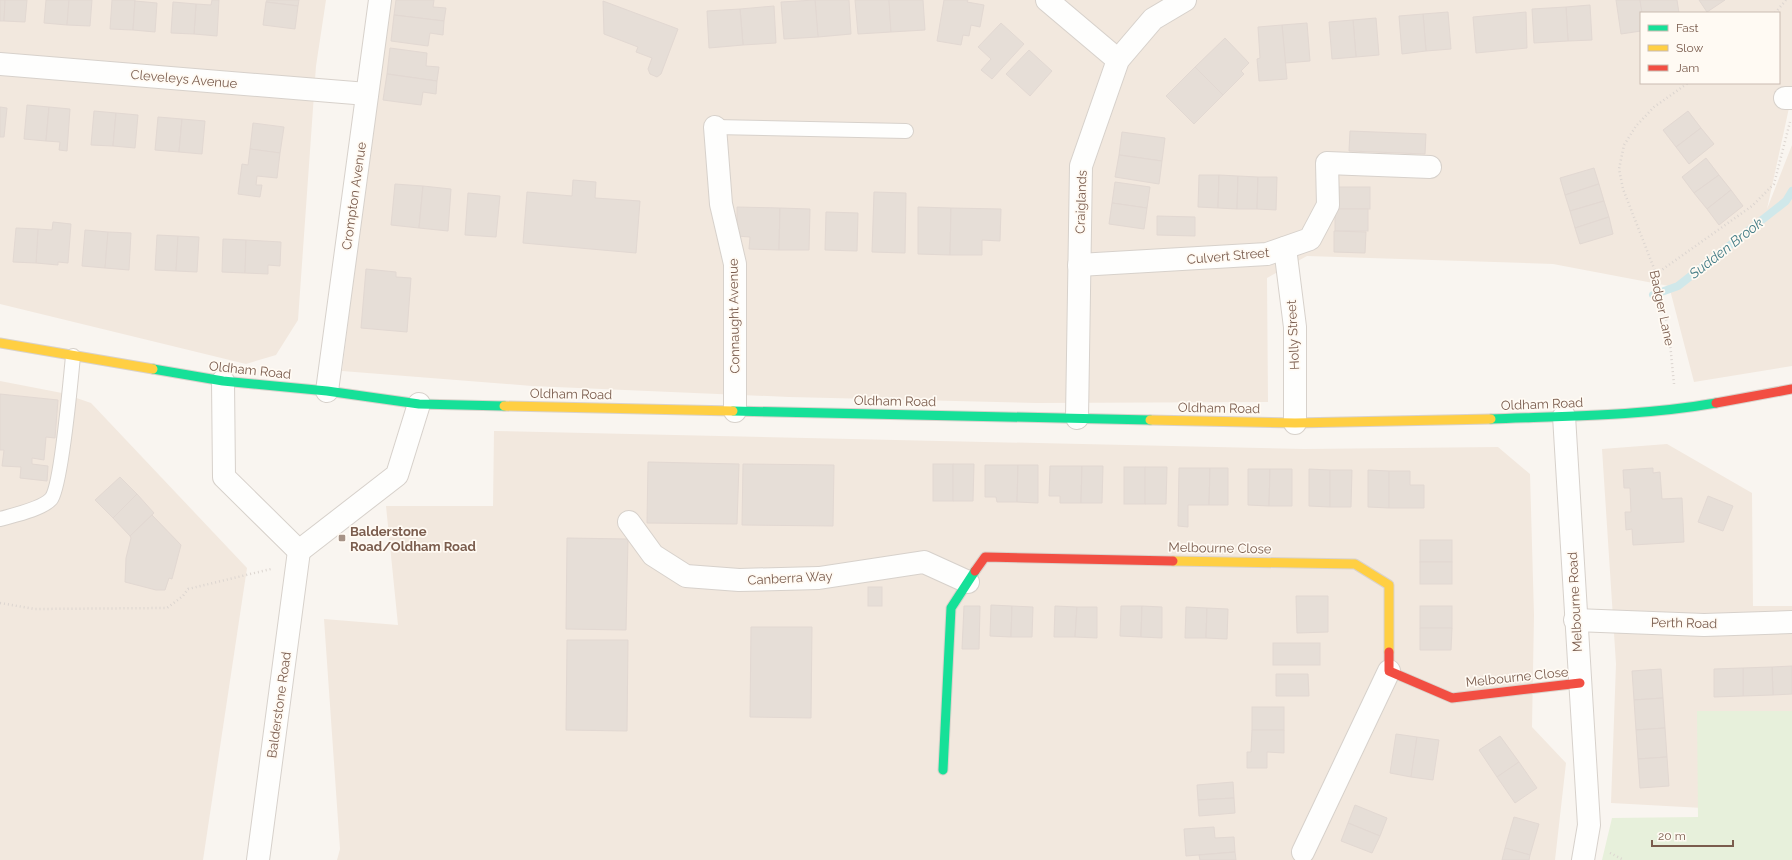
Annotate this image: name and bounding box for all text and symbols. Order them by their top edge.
legend [1640,12,1780,84]
text: Fast [1676,21,1699,35]
text: Slow [1676,41,1703,55]
text: Jam [1676,61,1699,75]
street label: Cleveleys Avenue [130,67,238,91]
street label: Crompton Avenue [339,141,369,251]
street label: Craiglands [1072,170,1090,234]
water label: Sudden Brook [1685,214,1766,282]
street label: Culvert Street [1186,245,1270,267]
street label: Connaught Avenue [725,258,743,374]
street label: Badger Lane [1647,269,1677,348]
street label: Holly Street [1284,299,1302,370]
street label: Oldham Road [208,358,292,382]
street label: Oldham Road [530,386,612,402]
street label: Oldham Road [854,393,936,409]
street label: Oldham Road [1501,395,1583,413]
street label: Oldham Road [1178,400,1260,416]
place label: Balderstone Road/Oldham Road [350,524,476,554]
marker: Balderstone Road/Oldham Road [337,533,347,543]
street label: Melbourne Close [1168,540,1272,556]
street label: Melbourne Road [1565,552,1585,652]
street label: Canberra Way [747,568,833,588]
street label: Perth Road [1651,615,1717,631]
street label: Balderstone Road [264,651,294,759]
street label: Melbourne Close [1465,664,1569,690]
scale bar [1652,822,1733,848]
text: 20 m [1658,829,1686,843]

